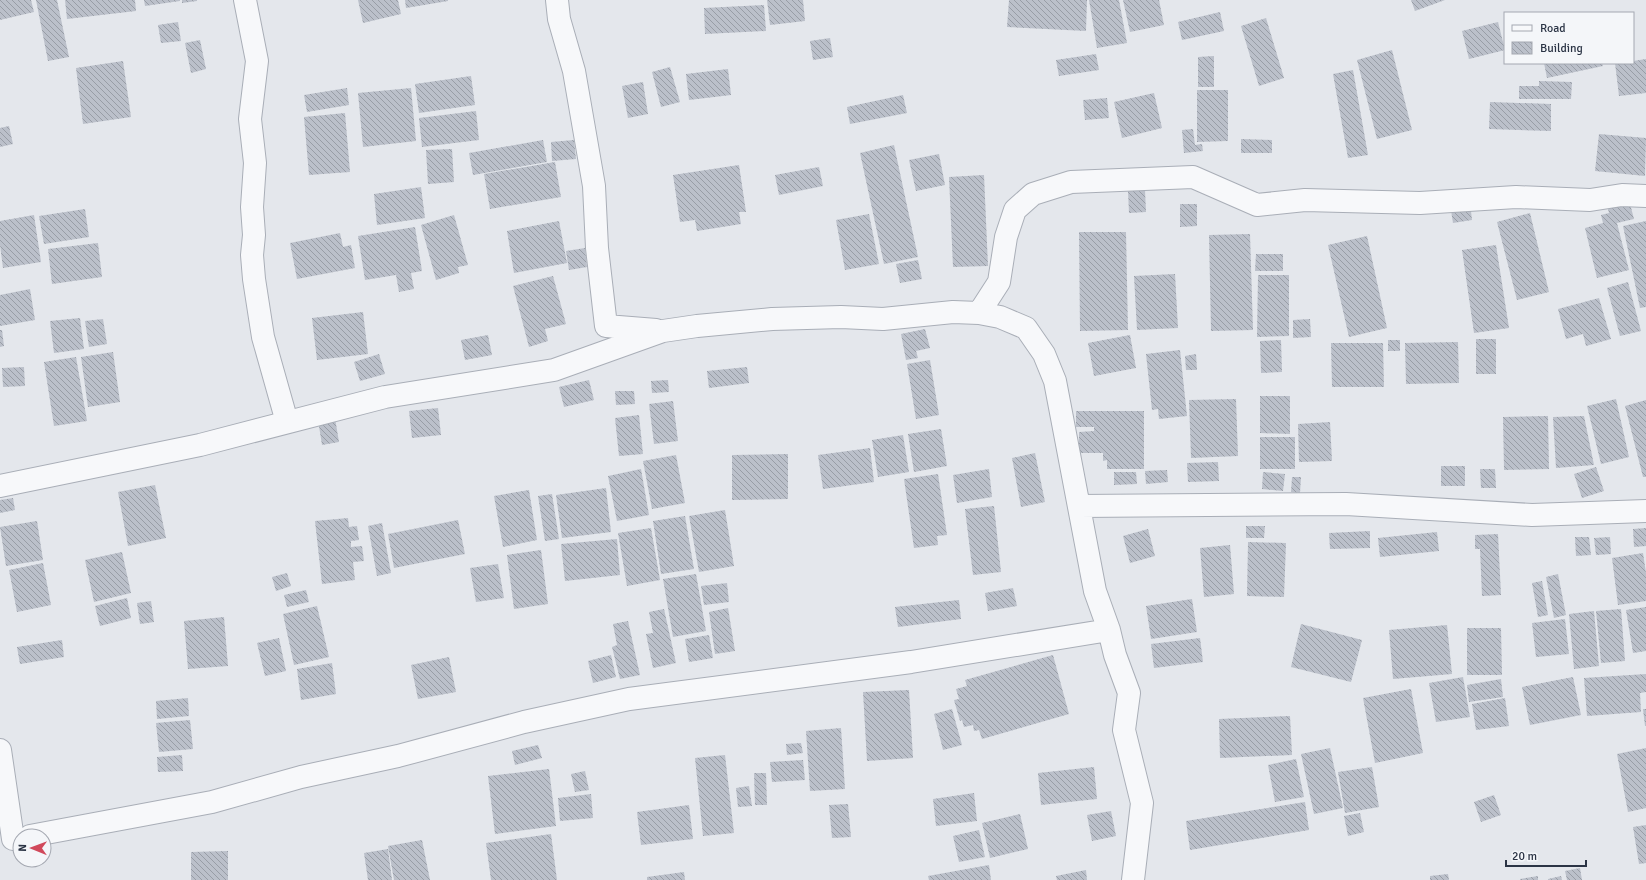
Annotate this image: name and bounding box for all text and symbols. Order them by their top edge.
legend [1504,12,1634,64]
text: Road [1540,21,1566,36]
text: Building [1540,41,1583,56]
north arrow [12,828,52,868]
scale bar [1506,842,1586,868]
text: N [16,844,29,852]
text: 20 m [1512,849,1537,864]

